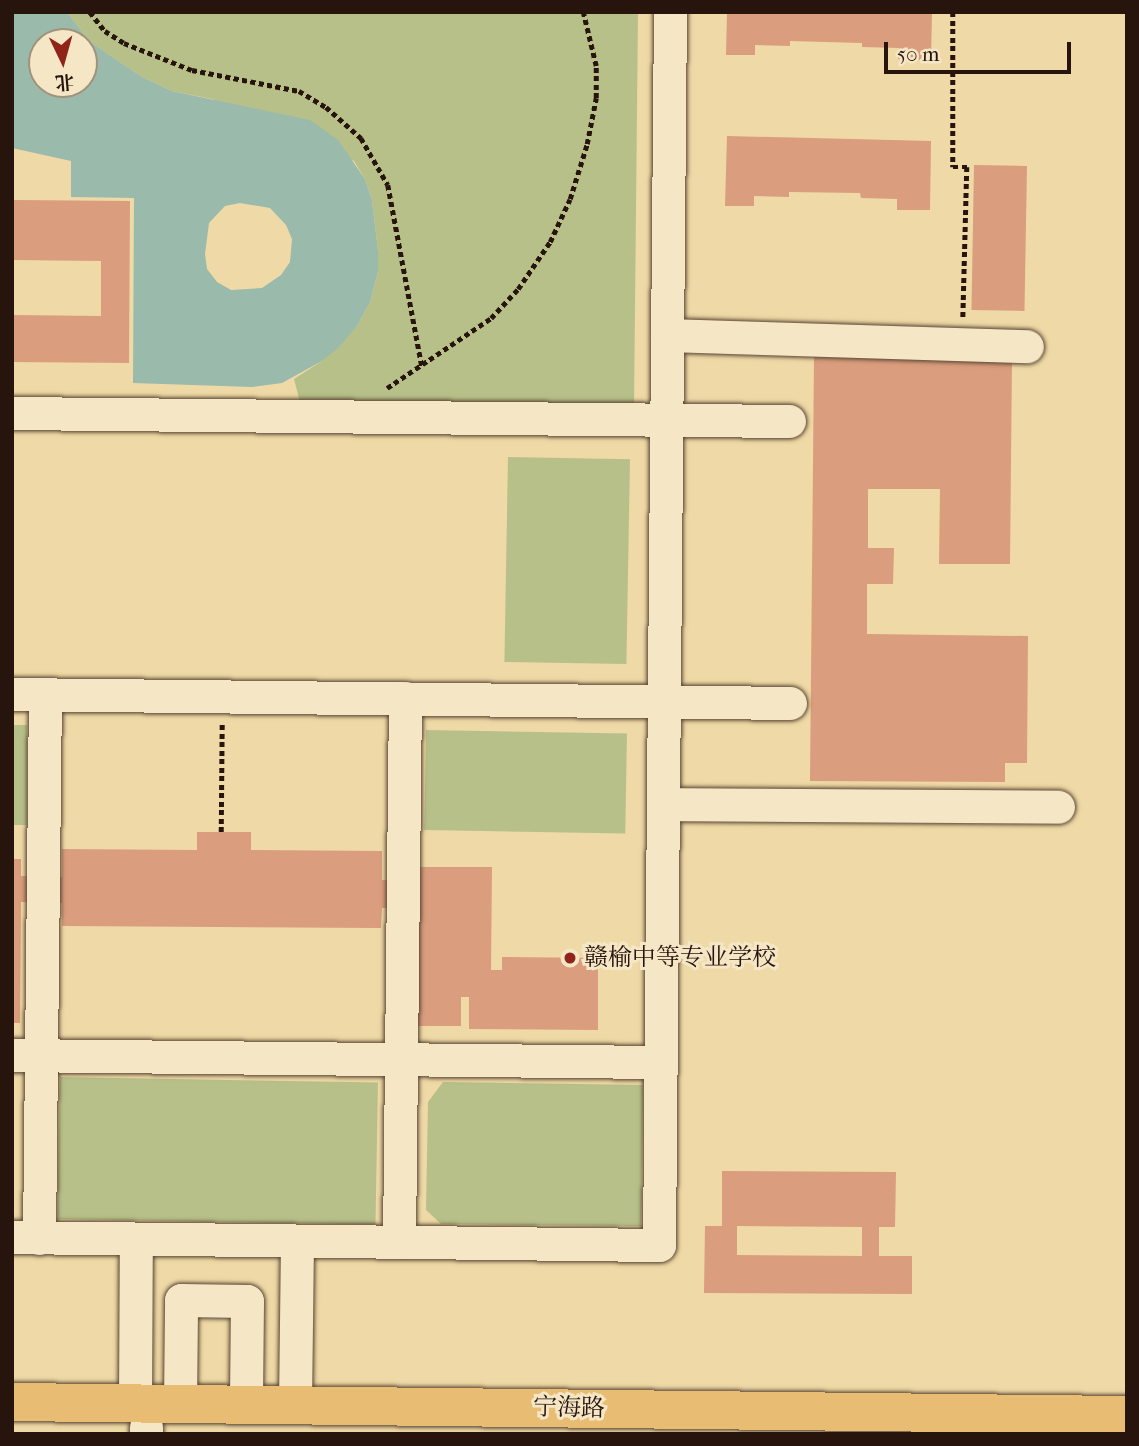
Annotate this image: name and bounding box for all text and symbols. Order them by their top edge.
north arrow [28,28,98,98]
scale bar [887,28,1074,72]
text: 50 m [897,42,940,66]
text: 北 [54,70,75,94]
place label: 赣榆中等专业学校 [584,944,776,972]
marker: 赣榆中等专业学校 [562,950,578,966]
street label: 宁海路 [533,1393,605,1423]

